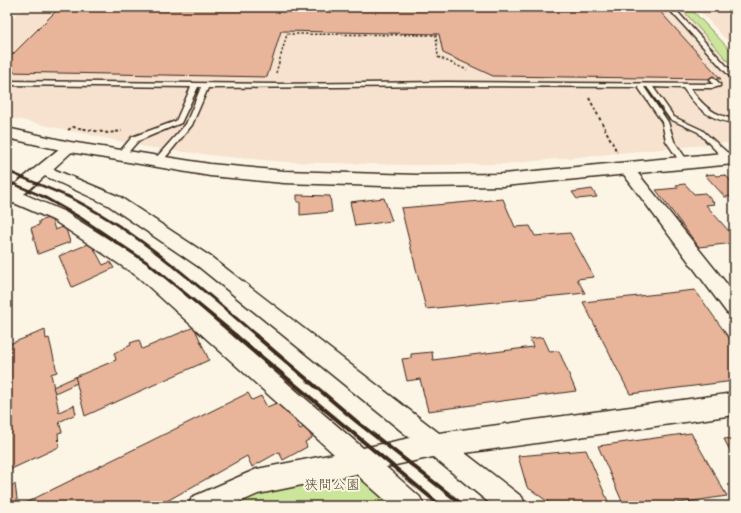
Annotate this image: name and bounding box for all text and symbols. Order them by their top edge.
park label: 狭間公園 [304,473,360,494]

